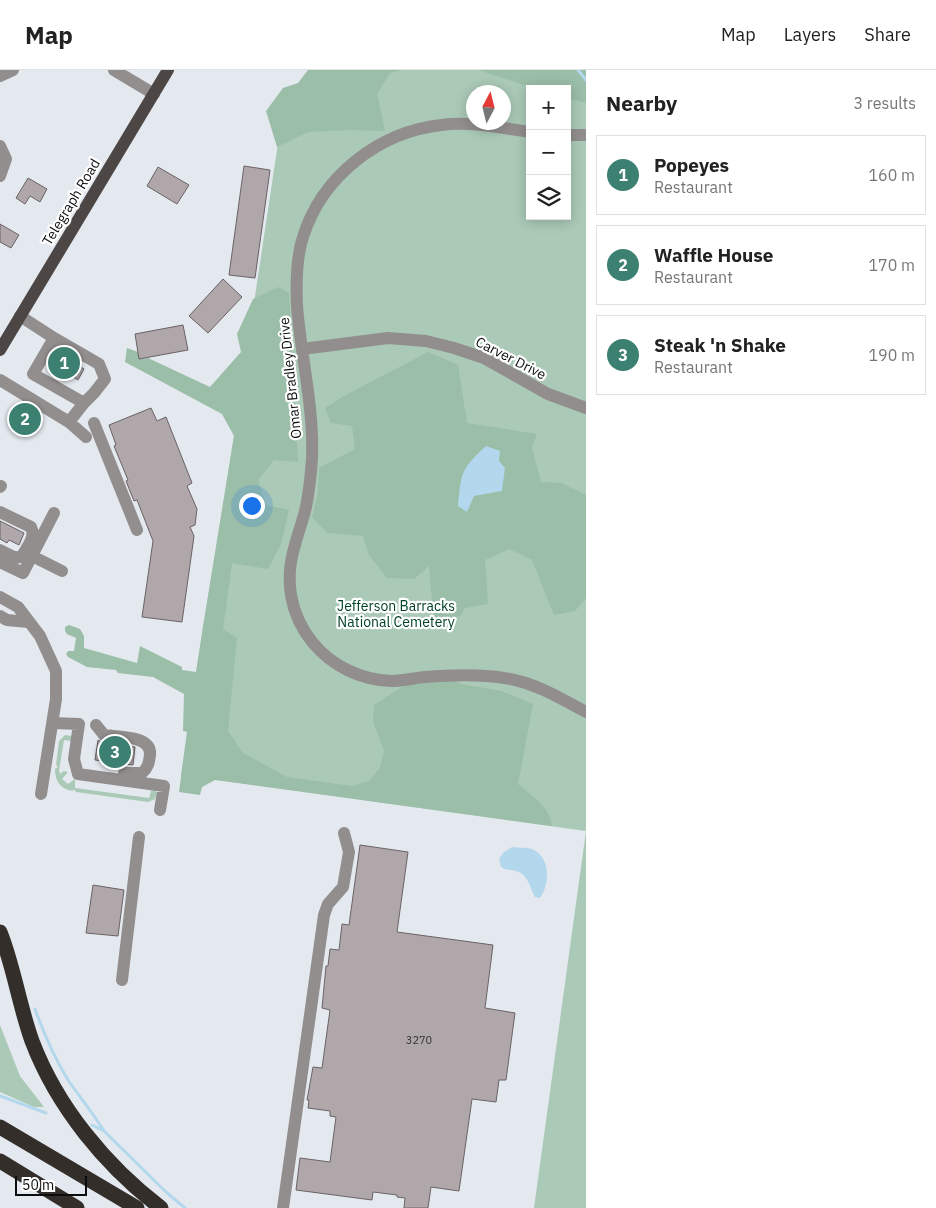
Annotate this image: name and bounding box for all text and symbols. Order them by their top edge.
text: Map [25,19,73,51]
text: Map [721,23,756,46]
text: Layers [784,23,836,46]
text: Share [864,23,911,46]
north arrow [466,85,511,130]
map controls [526,85,571,220]
button: + [526,85,571,130]
text: Nearby [606,89,677,117]
text: 3 results [853,93,916,113]
button: − [526,130,571,175]
text: Popeyes [654,153,729,177]
street label: Telegraph Road [38,155,104,249]
text: 1 [618,165,628,185]
text: 160 m [868,165,915,185]
button: layers [526,175,571,220]
text: Restaurant [654,177,733,197]
text: Waffle House [654,243,774,267]
text: 2 [618,255,628,275]
text: 170 m [868,255,915,275]
text: Restaurant [654,267,733,287]
street label: Omar Bradley Drive [275,316,305,440]
street label: Carver Drive [473,333,550,384]
text: Steak 'n Shake [654,333,786,357]
pin: 1 [48,344,80,382]
text: 3 [618,345,628,365]
text: 190 m [868,345,915,365]
text: Restaurant [654,357,733,377]
pin: 2 [9,400,41,438]
your location [239,493,265,519]
park label: Jefferson Barracks National Cemetery [337,597,455,631]
pin: 3 [99,733,131,771]
house number: 3270 [406,1033,432,1047]
scale bar [15,1173,88,1196]
text: 50 m [22,1176,54,1194]

